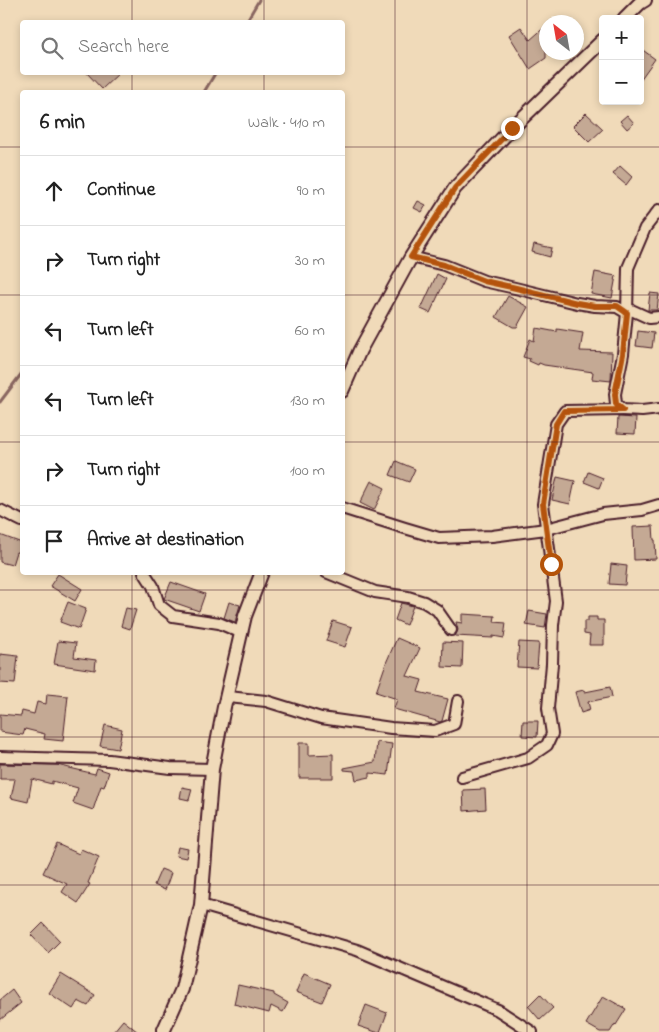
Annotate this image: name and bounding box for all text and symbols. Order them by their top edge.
north arrow [539,15,584,60]
map controls [599,15,644,105]
button: + [599,15,644,60]
search box [20,20,345,75]
icon: search [38,34,66,62]
text: Search here [78,34,169,61]
button: − [599,60,644,105]
text: 6 min [40,108,85,138]
text: Walk · 410 m [248,111,325,135]
route end [501,117,524,140]
icon: ahead [40,177,68,205]
text: Continue [87,177,155,204]
text: 90 m [297,179,325,203]
icon: right [40,247,68,275]
text: Turn right [87,247,160,274]
text: 30 m [295,249,325,273]
icon: left [40,317,68,345]
text: Turn left [87,317,154,344]
text: 60 m [295,319,325,343]
icon: left [40,387,68,415]
text: Turn left [87,387,154,414]
text: 130 m [290,389,325,413]
icon: right [40,457,68,485]
text: Turn right [87,457,160,484]
text: 100 m [290,459,325,483]
icon: arrive [40,527,68,555]
text: Arrive at destination [87,527,244,554]
route start [540,553,563,576]

